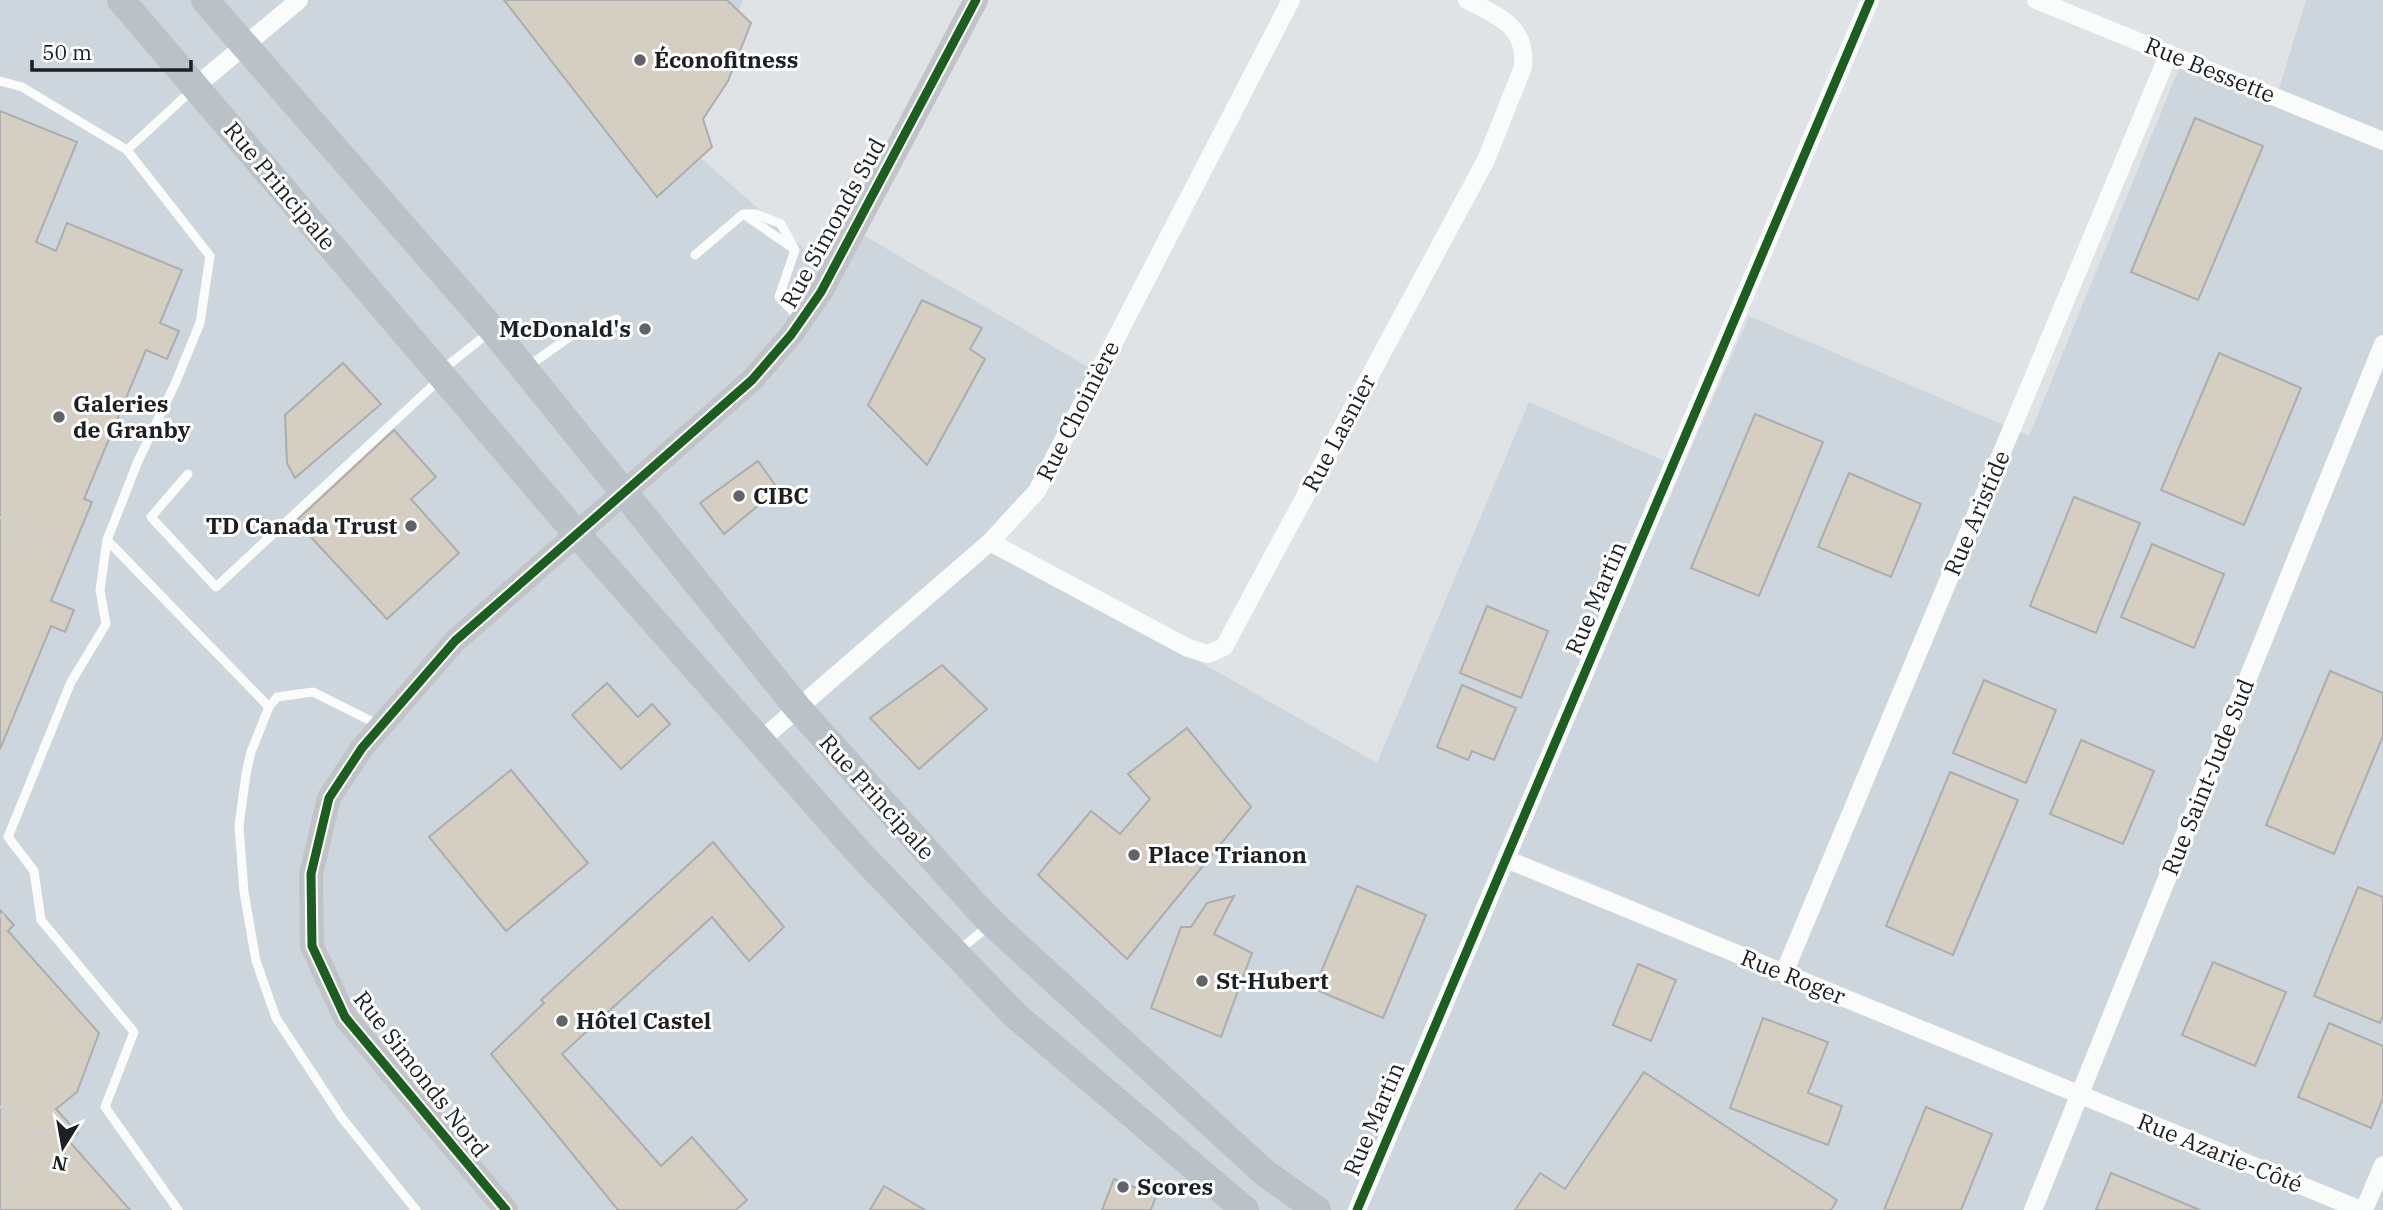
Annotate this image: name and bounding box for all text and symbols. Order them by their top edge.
scale bar [32,28,191,72]
street label: Rue Bessette [2141,29,2280,109]
text: 50 m [42,38,92,66]
place label: Éconofitness [654,44,798,74]
marker: Éconofitness [632,52,648,68]
street label: Rue Principale [218,115,343,256]
street label: Rue Simonds Sud [773,132,891,313]
place label: McDonald's [499,313,631,343]
marker: McDonald's [637,321,653,337]
street label: Rue Choinière [1029,335,1125,486]
street label: Rue Lasnier [1295,368,1382,497]
place label: Galeries de Granby [73,388,191,444]
marker: Galeries de Granby [51,409,67,425]
street label: Rue Aristide [1936,445,2016,580]
place label: CIBC [753,480,809,510]
marker: CIBC [731,488,747,504]
place label: TD Canada Trust [206,510,397,540]
marker: TD Canada Trust [403,518,419,534]
street label: Rue Martin [1558,536,1632,659]
street label: Rue Saint-Jude Sud [2154,674,2260,879]
street label: Rue Principale [813,727,942,865]
place label: Place Trianon [1148,839,1307,869]
marker: Place Trianon [1126,847,1142,863]
street label: Rue Roger [1737,942,1850,1011]
place label: St-Hubert [1216,965,1329,995]
marker: St-Hubert [1194,973,1210,989]
street label: Rue Simonds Nord [347,984,496,1163]
place label: Hôtel Castel [576,1005,711,1035]
marker: Hôtel Castel [554,1013,570,1029]
street label: Rue Martin [1336,1057,1410,1180]
street label: Rue Azarie-Côté [2134,1105,2307,1199]
north arrow [28,1112,98,1182]
text: N [50,1150,69,1177]
place label: Scores [1137,1171,1213,1201]
marker: Scores [1115,1179,1131,1195]

